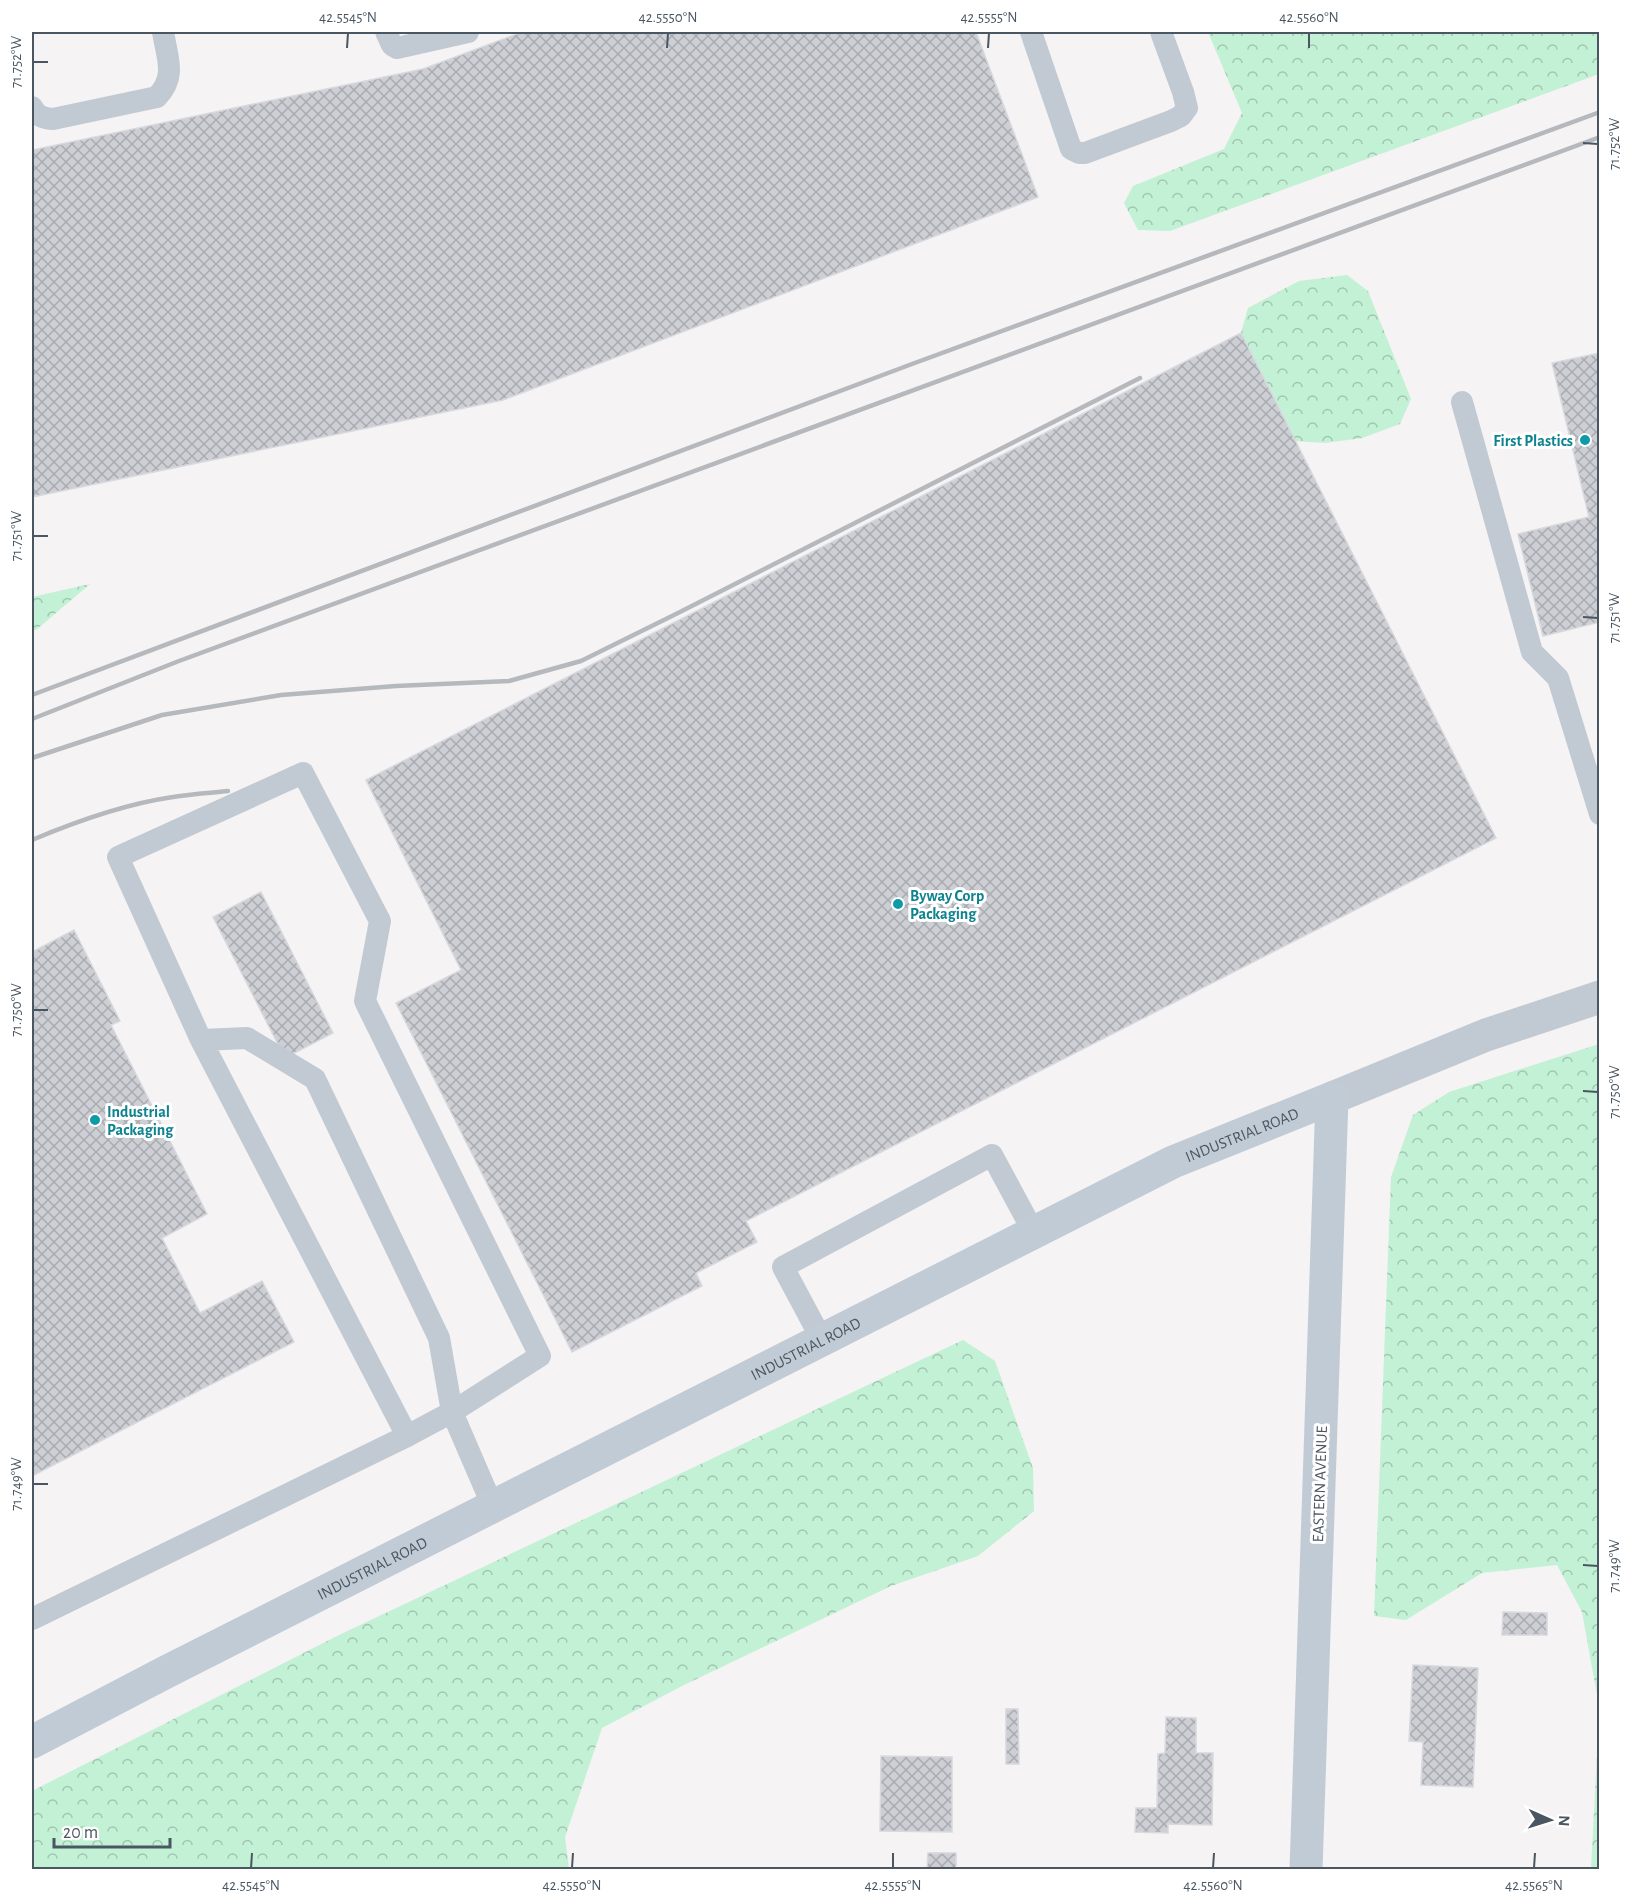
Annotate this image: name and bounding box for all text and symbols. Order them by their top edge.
text: 42.5545°N [319,10,377,25]
text: 42.5550°N [639,10,697,25]
text: 42.5555°N [960,10,1018,25]
text: 42.5560°N [1279,10,1339,25]
text: 71.752°W [9,35,24,88]
text: 71.752°W [1607,117,1622,170]
place label: First Plastics [1493,433,1573,449]
marker: First Plastics [1578,433,1592,447]
text: 71.751°W [9,510,24,561]
text: 71.751°W [1607,592,1622,643]
place label: Byway Corp Packaging [910,888,984,922]
marker: Byway Corp Packaging [891,897,905,911]
text: 71.750°W [9,983,24,1037]
text: 71.750°W [1607,1065,1622,1119]
place label: Industrial Packaging [107,1104,174,1138]
street label: INDUSTRIAL ROAD [1183,1105,1301,1165]
marker: Industrial Packaging [88,1113,102,1127]
street label: INDUSTRIAL ROAD [748,1315,863,1383]
street label: EASTERN AVENUE [1310,1425,1330,1543]
text: 71.749°W [9,1457,24,1511]
street label: INDUSTRIAL ROAD [315,1534,430,1603]
text: 71.749°W [1607,1539,1622,1593]
north arrow [1520,1790,1580,1850]
scale bar [54,1811,170,1849]
text: N [1556,1815,1572,1827]
text: 20 m [63,1824,98,1842]
text: 42.5545°N [222,1878,280,1893]
text: 42.5550°N [543,1878,601,1893]
text: 42.5555°N [864,1878,922,1893]
text: 42.5560°N [1183,1878,1243,1893]
text: 42.5565°N [1505,1878,1563,1893]

